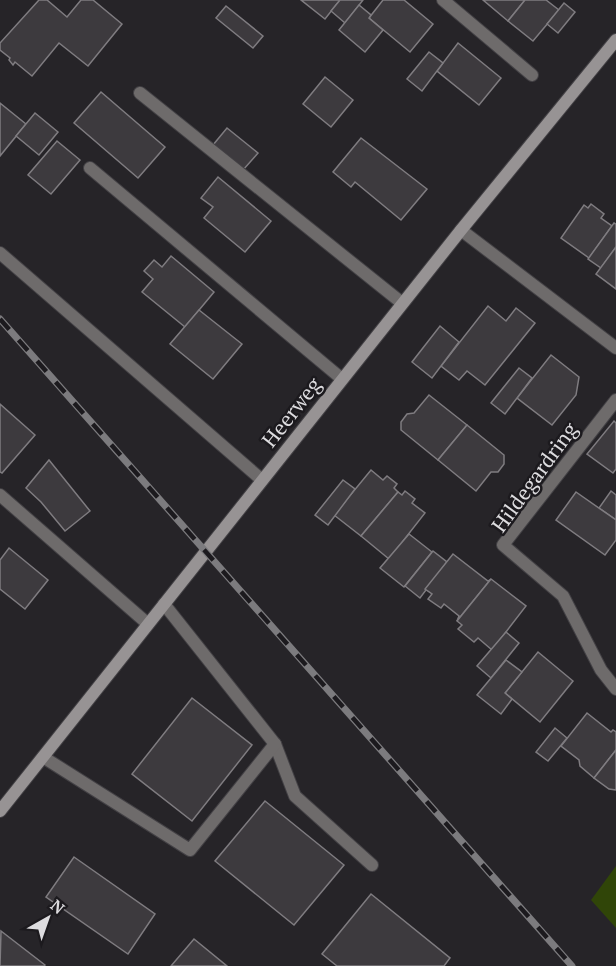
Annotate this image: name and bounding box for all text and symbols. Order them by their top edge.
street label: Heerweg [255,371,328,453]
street label: Hildegardring [485,416,584,538]
north arrow [18,888,78,948]
text: N [46,894,69,919]

